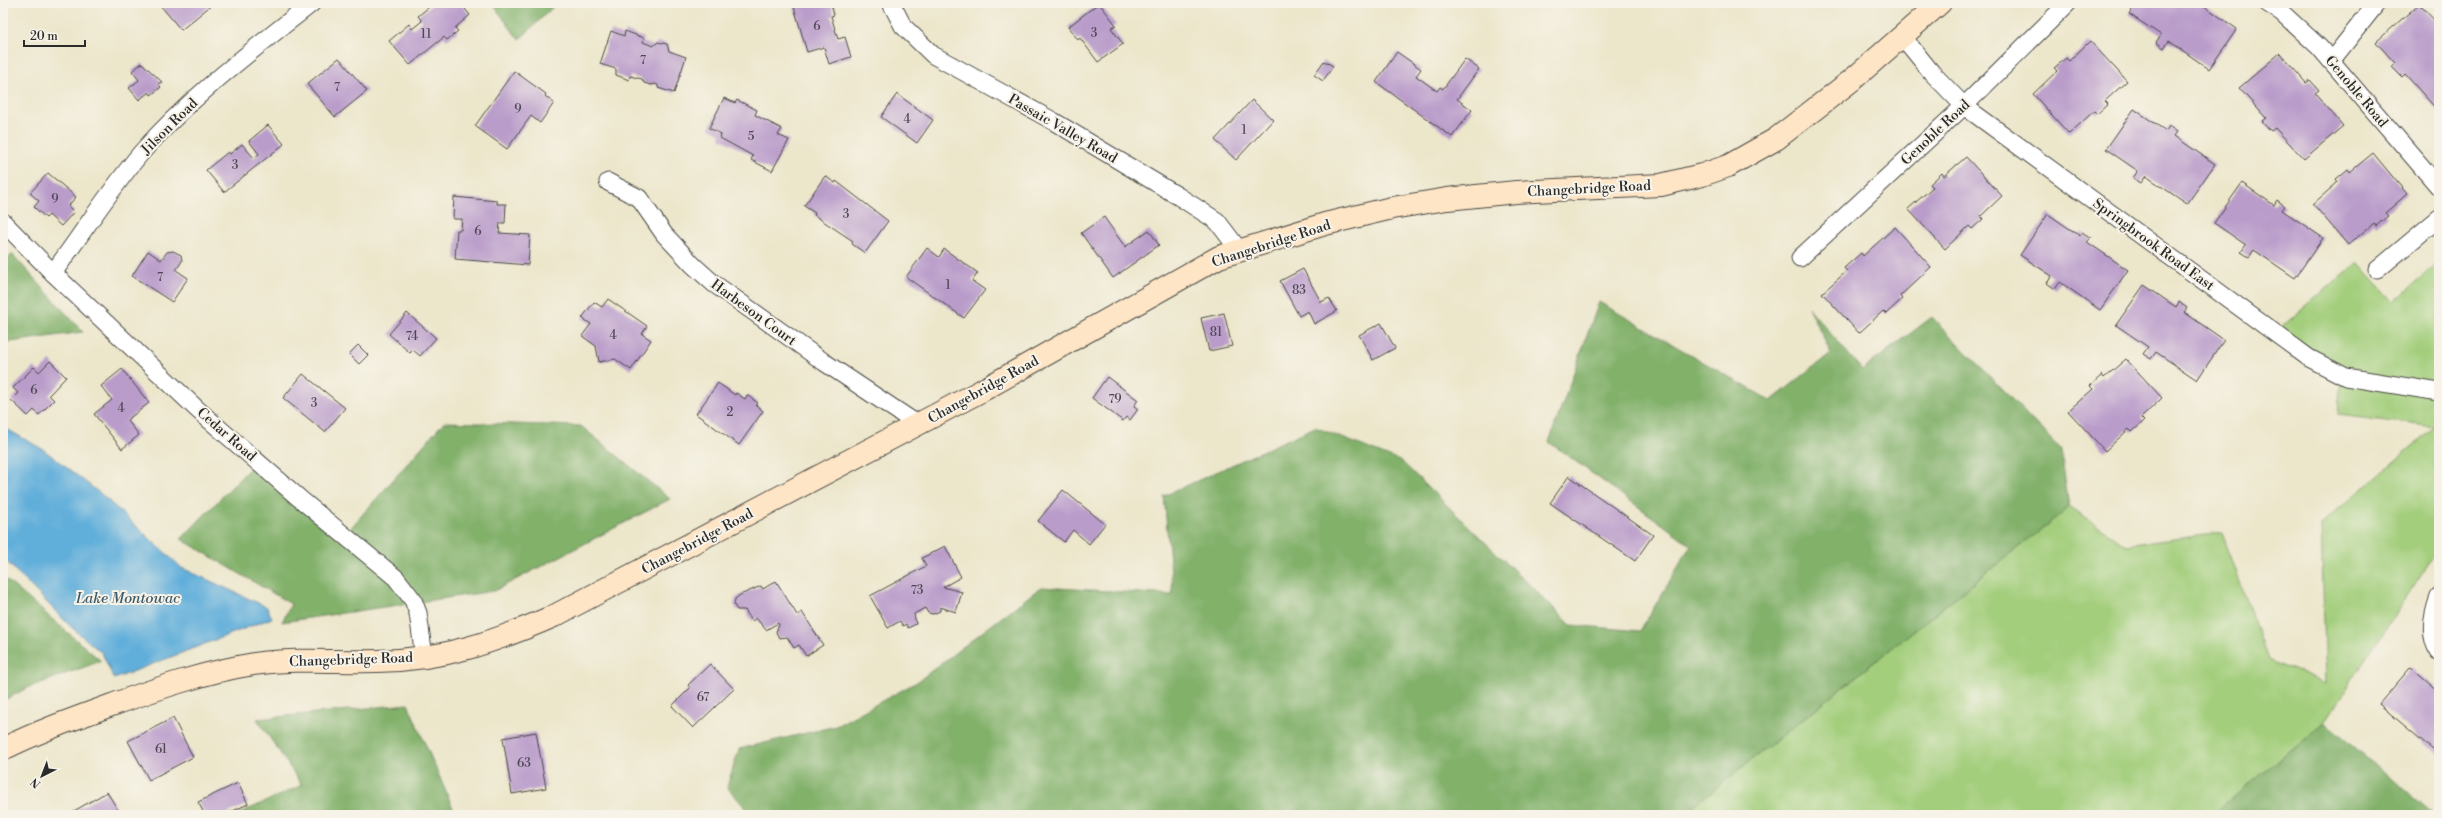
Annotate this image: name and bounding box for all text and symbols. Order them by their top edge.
house number: 6 [813,19,821,34]
scale bar [24,22,85,48]
house number: 3 [1091,26,1098,41]
house number: 11 [421,27,432,42]
text: 20 m [30,29,58,44]
street label: Genoble Road [2321,52,2391,131]
house number: 7 [640,53,646,68]
house number: 7 [334,80,340,95]
street label: Passaic Valley Road [1005,90,1120,167]
street label: Jilson Road [137,95,202,160]
street label: Genoble Road [1897,96,1974,169]
house number: 9 [514,102,522,117]
house number: 4 [903,112,911,127]
house number: 1 [1241,123,1247,138]
house number: 5 [748,129,755,144]
house number: 3 [232,158,239,173]
street label: Changebridge Road [1527,177,1651,201]
house number: 9 [51,192,59,207]
street label: Springbrook Road East [2089,195,2218,295]
house number: 3 [843,207,850,222]
street label: Changebridge Road [1210,216,1333,272]
house number: 6 [474,224,482,239]
house number: 7 [157,270,163,285]
street label: Harbeson Court [707,276,800,350]
house number: 1 [945,278,951,293]
house number: 83 [1292,283,1306,298]
house number: 81 [1210,325,1223,340]
house number: 4 [609,328,617,343]
house number: 74 [406,329,418,344]
street label: Changebridge Road [925,352,1042,428]
house number: 6 [30,383,38,398]
house number: 79 [1108,392,1122,407]
house number: 3 [311,396,318,411]
house number: 4 [117,401,125,416]
street label: Cedar Road [193,404,260,466]
house number: 2 [727,405,734,420]
street label: Changebridge Road [639,505,756,579]
house number: 73 [911,583,924,598]
water label: Lake Montowac [75,589,180,608]
street label: Changebridge Road [289,649,413,671]
house number: 67 [697,690,709,705]
house number: 61 [155,742,168,757]
north arrow [22,756,62,796]
house number: 63 [517,756,531,771]
text: N [28,774,44,791]

